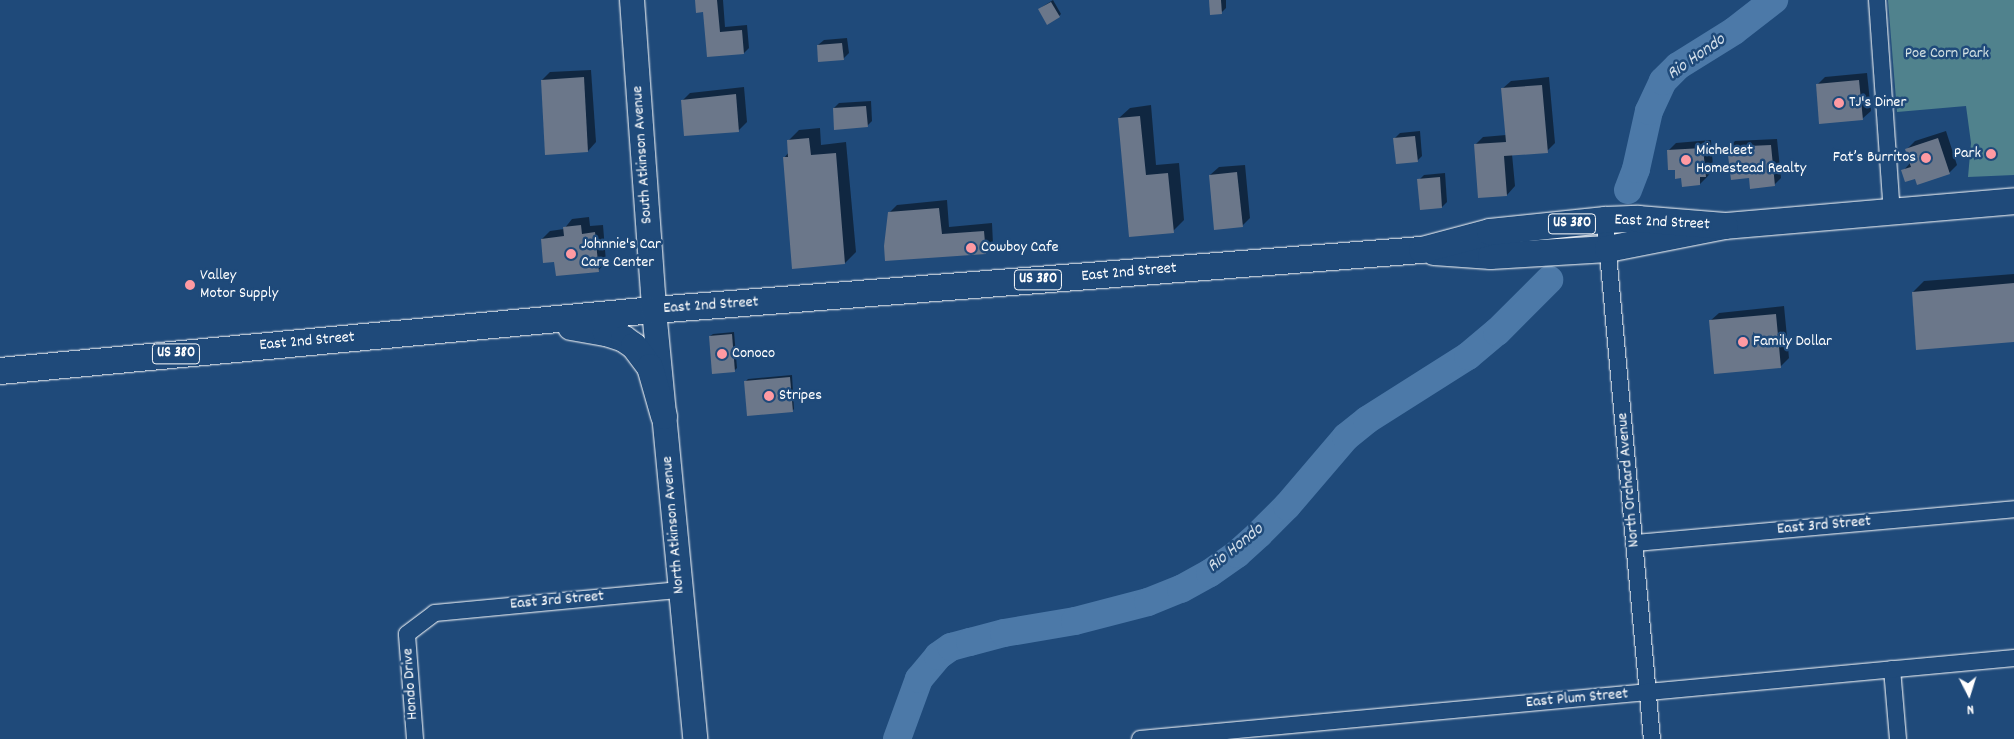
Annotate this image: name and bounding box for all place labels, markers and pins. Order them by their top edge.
place label: TJ's Diner [1849,93,1906,113]
marker: TJ's Diner [1833,97,1845,109]
place label: Micheleet Homestead Realty [1696,141,1806,179]
place label: Park [1954,144,1981,164]
place label: Fat’s Burritos [1833,148,1916,168]
marker: Park [1985,148,1997,160]
marker: Fat’s Burritos [1920,152,1932,164]
marker: Micheleet Homestead Realty [1680,154,1692,166]
place label: Johnnie's Car Care Center [581,235,661,273]
place label: Cowboy Cafe [981,238,1059,258]
marker: Cowboy Cafe [965,242,977,254]
marker: Johnnie's Car Care Center [565,248,577,260]
place label: Valley Motor Supply [200,266,278,304]
marker: Valley Motor Supply [184,279,196,291]
place label: Family Dollar [1753,332,1832,352]
marker: Family Dollar [1737,336,1749,348]
place label: Conoco [732,344,775,364]
marker: Conoco [716,348,728,360]
place label: Stripes [779,386,822,406]
marker: Stripes [763,390,775,402]

